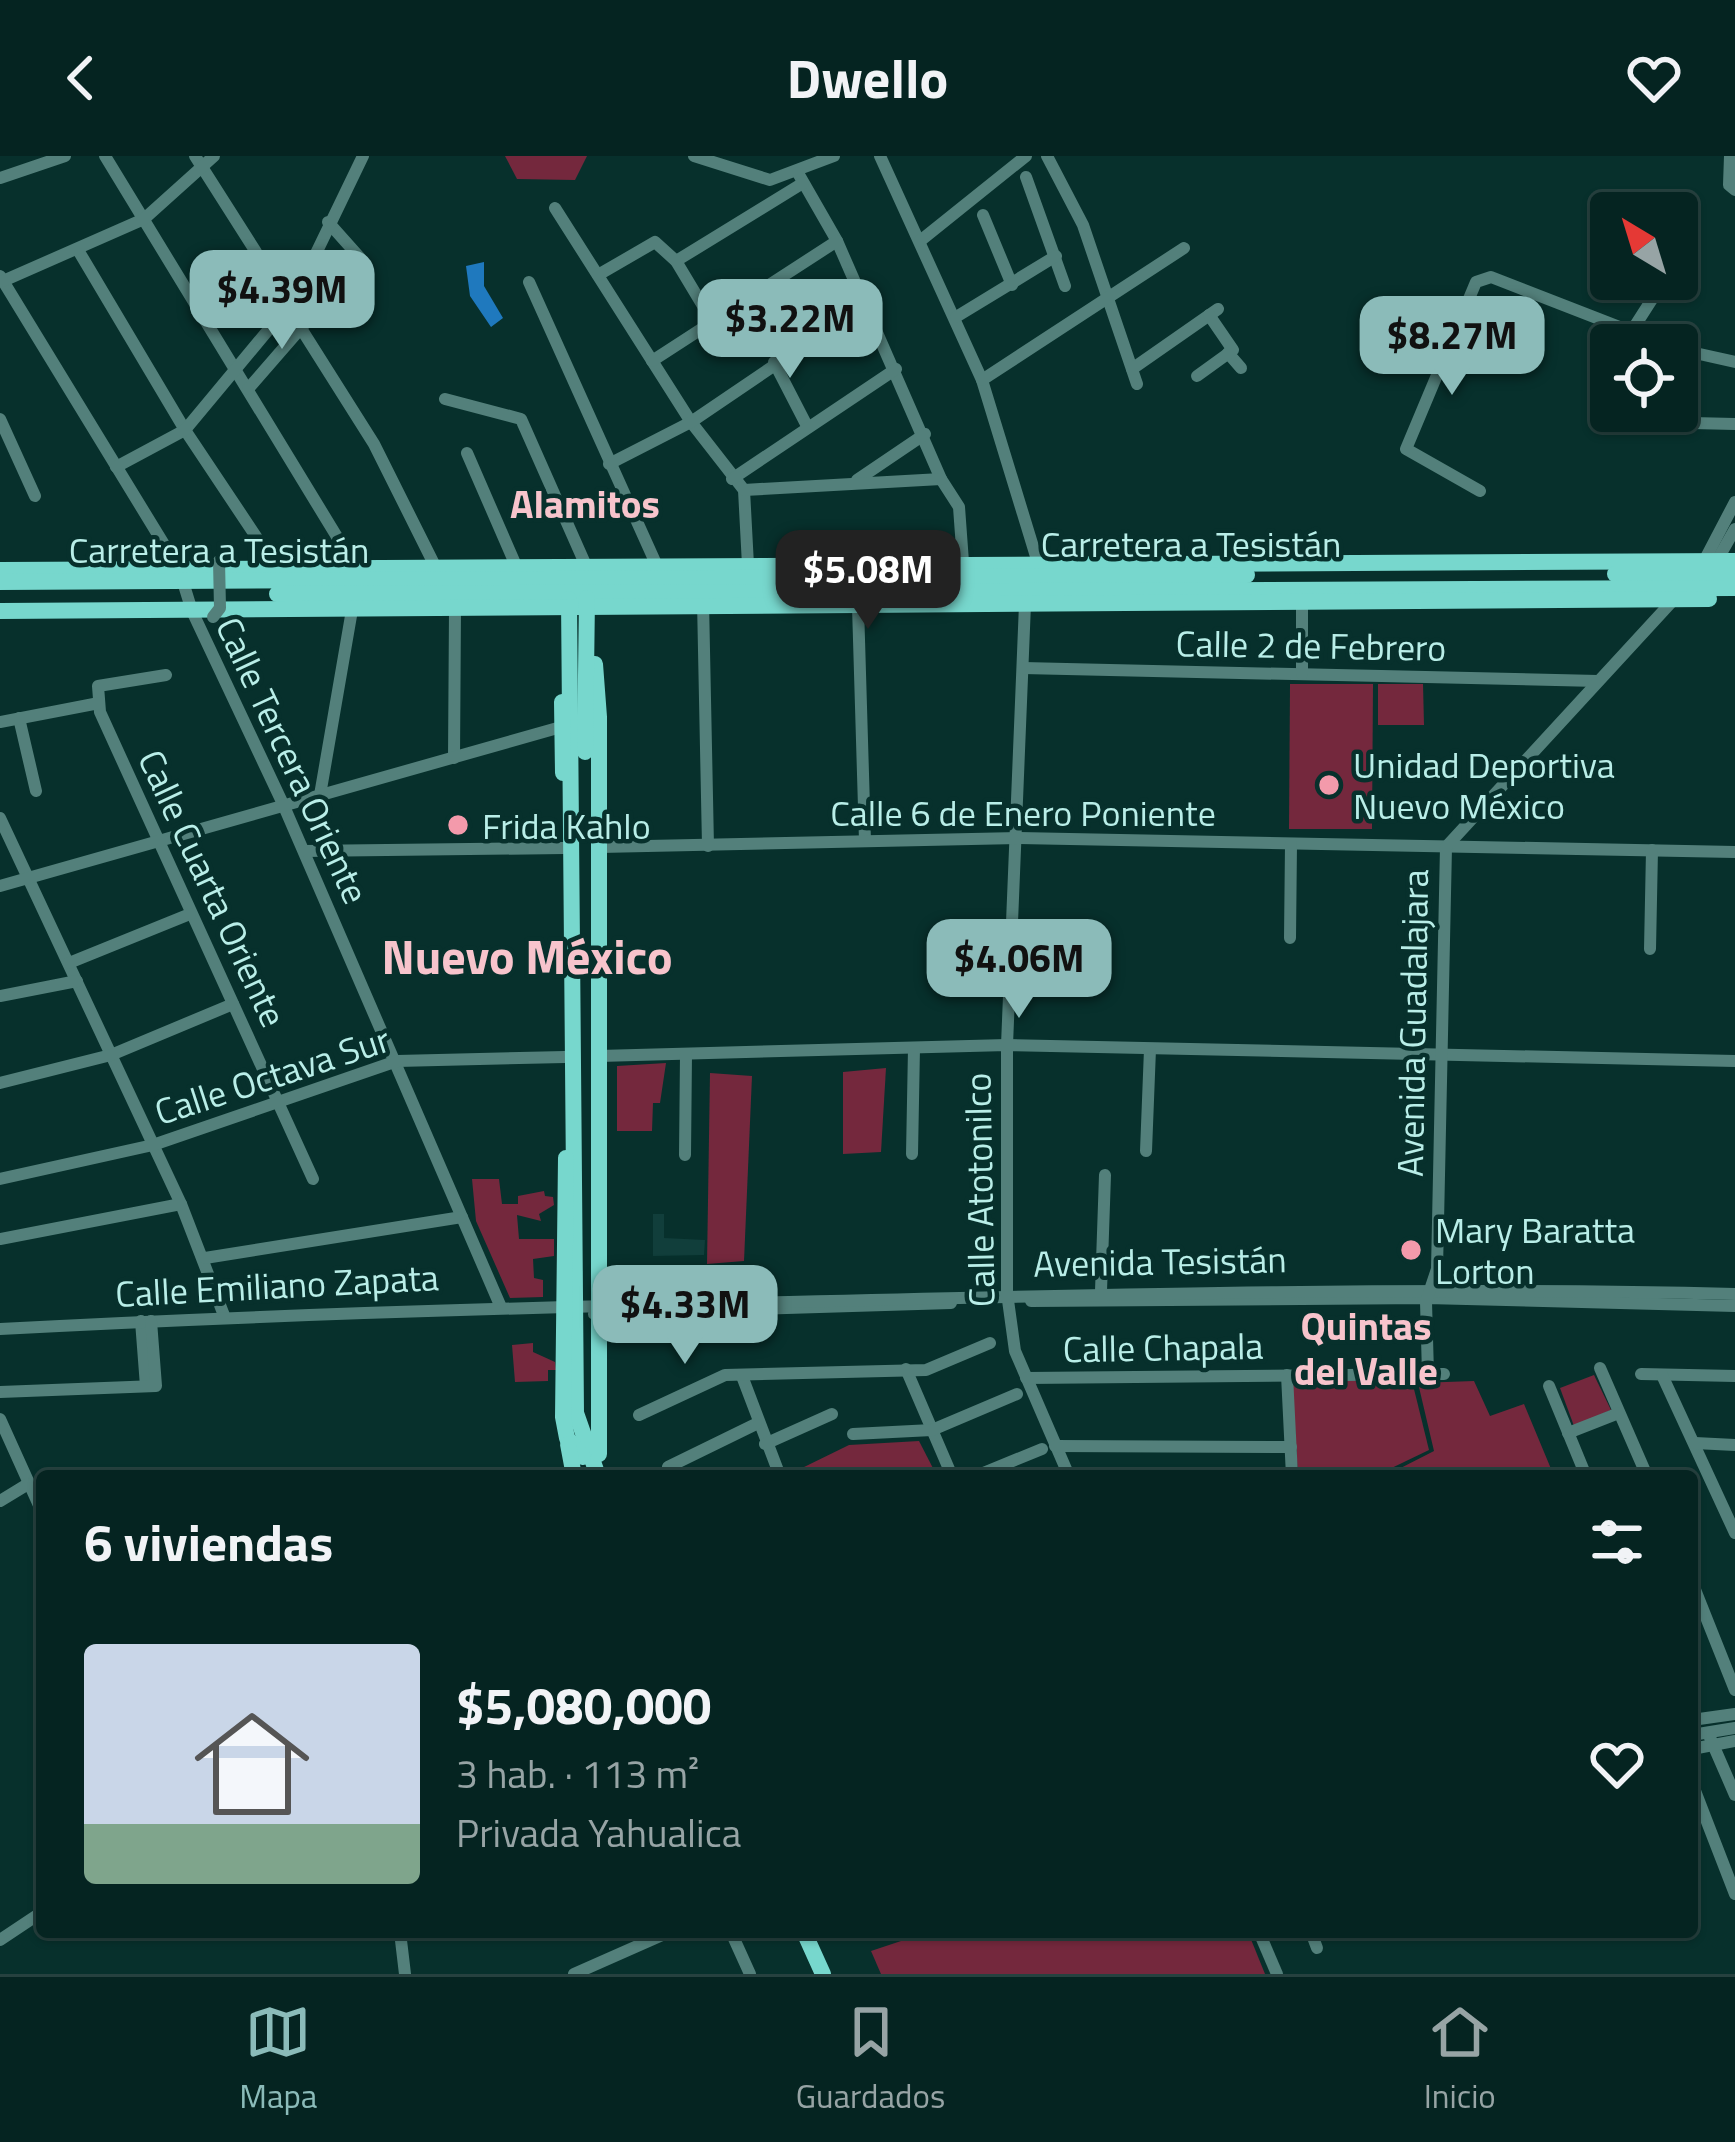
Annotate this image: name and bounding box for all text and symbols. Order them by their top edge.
text: Dwello [787,37,948,119]
icon: back [48,45,114,111]
icon: heart [1621,45,1687,111]
north arrow [1590,192,1698,300]
map controls [1590,192,1698,432]
pin: $4.39M [184,250,380,352]
text: $4.39M [217,259,347,318]
pin: $3.22M [692,279,888,381]
text: $3.22M [725,288,855,347]
pin: $8.27M [1354,296,1550,398]
text: $8.27M [1387,305,1517,364]
button: locate [1590,324,1698,432]
district label: Alamitos [510,474,660,533]
street label: Carretera a Tesistán [1041,516,1341,571]
street label: Carretera a Tesistán [69,522,369,577]
pin: $5.08M [770,530,966,632]
text: $5.08M [803,539,933,598]
street label: Calle Tercera Oriente [202,608,384,912]
street label: Calle 2 de Febrero [1175,615,1447,675]
place label: Unidad Deportiva Nuevo México [1353,737,1615,833]
street label: Calle Cuarta Oriente [125,740,301,1036]
marker: Unidad Deportiva Nuevo México [1316,772,1342,798]
street label: Calle 6 de Enero Poniente [830,785,1216,840]
place label: Frida Kahlo [482,798,651,853]
marker: Frida Kahlo [445,812,471,838]
street label: Avenida Guadalajara [1382,869,1442,1177]
pin: $4.06M [921,919,1117,1021]
district label: Nuevo México [382,920,672,993]
text: $4.06M [954,928,1084,987]
street label: Calle Octava Sur [147,1011,397,1139]
street label: Calle Atotonilco [949,1072,1009,1308]
place label: Mary Baratta Lorton [1435,1202,1635,1298]
street label: Avenida Tesistán [1033,1231,1287,1291]
marker: Mary Baratta Lorton [1398,1237,1424,1263]
street label: Calle Emiliano Zapata [114,1249,440,1321]
pin: $4.33M [587,1265,783,1367]
text: $4.33M [620,1274,750,1333]
district label: Quintas del Valle [1294,1296,1438,1400]
street label: Calle Chapala [1062,1318,1264,1376]
text: 6 viviendas [84,1503,333,1581]
icon: filters [1584,1509,1650,1575]
text: $5,080,000 [456,1666,711,1744]
icon: home [180,1692,324,1836]
icon: heart [1584,1731,1650,1797]
text: 3 hab. · 113 m² [456,1744,699,1803]
text: Privada Yahualica [456,1803,741,1862]
tab: Mapa [239,1999,317,2121]
tab: Guardados [796,1999,945,2121]
tab: Inicio [1424,1999,1496,2121]

